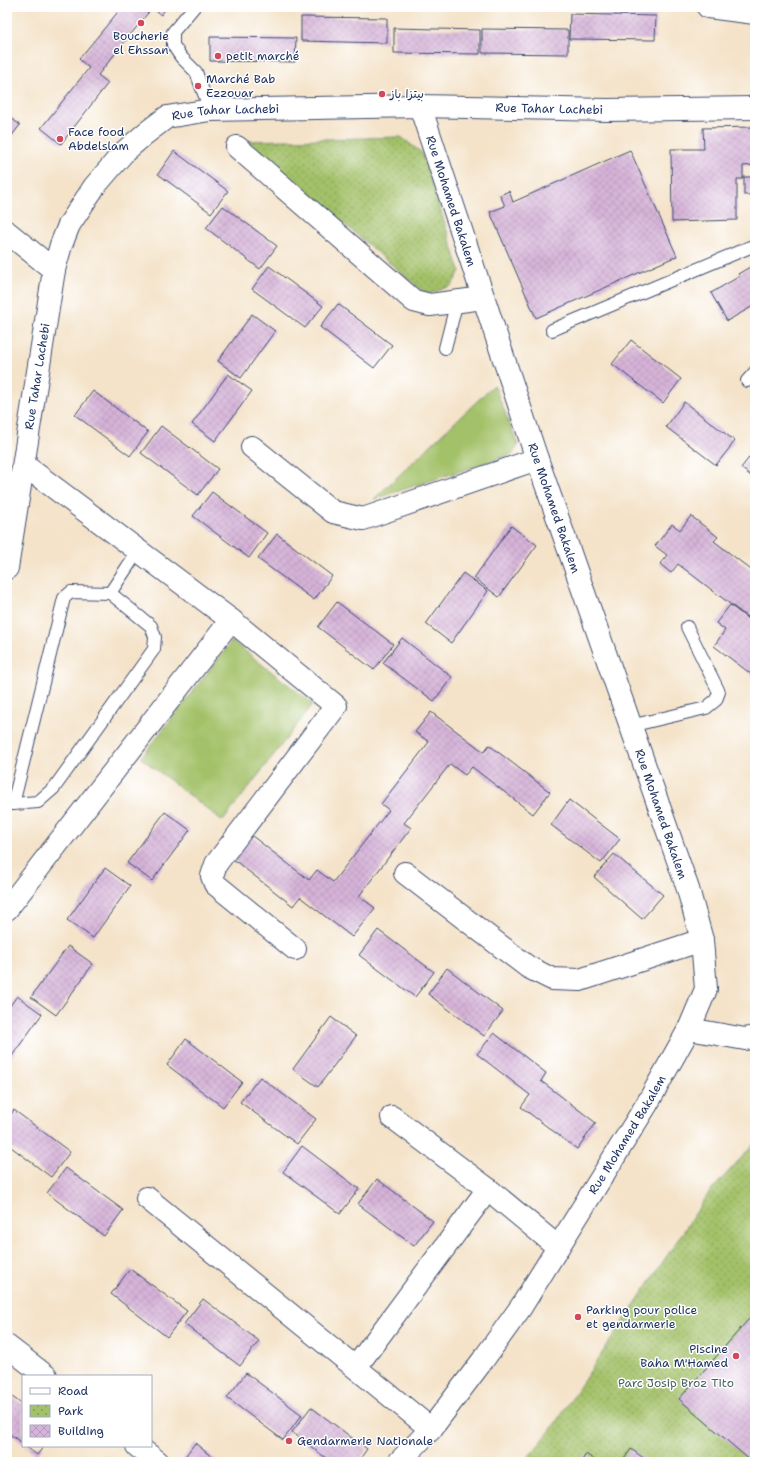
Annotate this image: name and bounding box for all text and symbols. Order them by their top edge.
marker: Boucherie el Ehssan [136,18,146,28]
place label: Boucherie el Ehssan [113,28,169,58]
place label: petit marché [226,48,300,64]
marker: petit marché [213,51,223,61]
place label: Marché Bab Ezzouar [206,71,275,101]
marker: Marché Bab Ezzouar [193,81,203,91]
place label: بيتزا باز [389,86,424,102]
marker: بيتزا باز [377,89,387,99]
street label: Rue Tahar Lachebi [495,100,603,118]
street label: Rue Tahar Lachebi [171,101,279,124]
place label: Face food Abdelslam [68,124,129,154]
marker: Face food Abdelslam [55,134,65,144]
street label: Rue Mohamed Bakalem [422,134,480,268]
street label: Rue Tahar Lachebi [21,322,54,431]
street label: Rue Mohamed Bakalem [524,441,584,575]
street label: Rue Mohamed Bakalem [631,747,691,881]
street label: Rue Mohamed Bakalem [585,1072,670,1197]
place label: Parking pour police et gendarmerie [586,1302,698,1332]
marker: Parking pour police et gendarmerie [573,1312,583,1322]
place label: Piscine Baha M'Hamed [640,1341,728,1371]
marker: Piscine Baha M'Hamed [731,1351,741,1361]
legend [22,1375,152,1447]
park label: Parc Josip Broz Tito [618,1375,734,1391]
text: Road [58,1383,89,1399]
text: Park [58,1403,84,1419]
text: Building [58,1423,104,1439]
place label: Gendarmerie Nationale [297,1433,433,1449]
marker: Gendarmerie Nationale [284,1436,294,1446]

